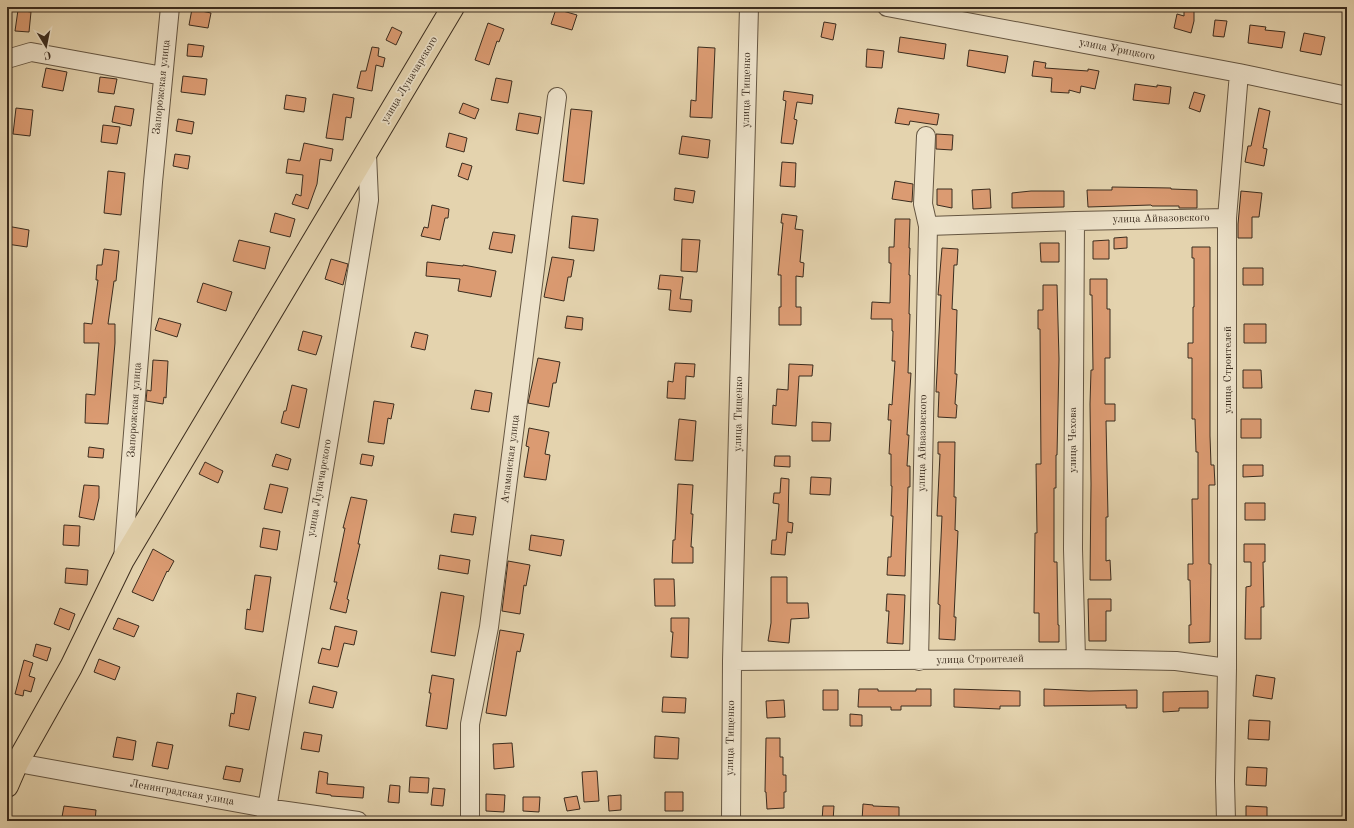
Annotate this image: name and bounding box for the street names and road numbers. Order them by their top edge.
street label: улица Луначарского [380,35,440,125]
street label: улица Урицкого [1078,37,1156,63]
street label: Запорожская улица [152,38,173,135]
street label: улица Тищенко [741,52,753,128]
street label: улица Айвазовского [1112,213,1210,225]
street label: улица Строителей [1223,326,1234,414]
street label: Запорожская улица [126,361,144,458]
street label: улица Тищенко [733,376,745,452]
street label: улица Айвазовского [917,394,929,492]
street label: улица Чехова [1068,406,1079,473]
street label: Атаманская улица [500,413,522,504]
street label: улица Луначарского [306,438,334,538]
street label: улица Строителей [936,654,1024,666]
street label: улица Тищенко [725,700,737,776]
street label: Ленинградская улица [129,778,236,808]

